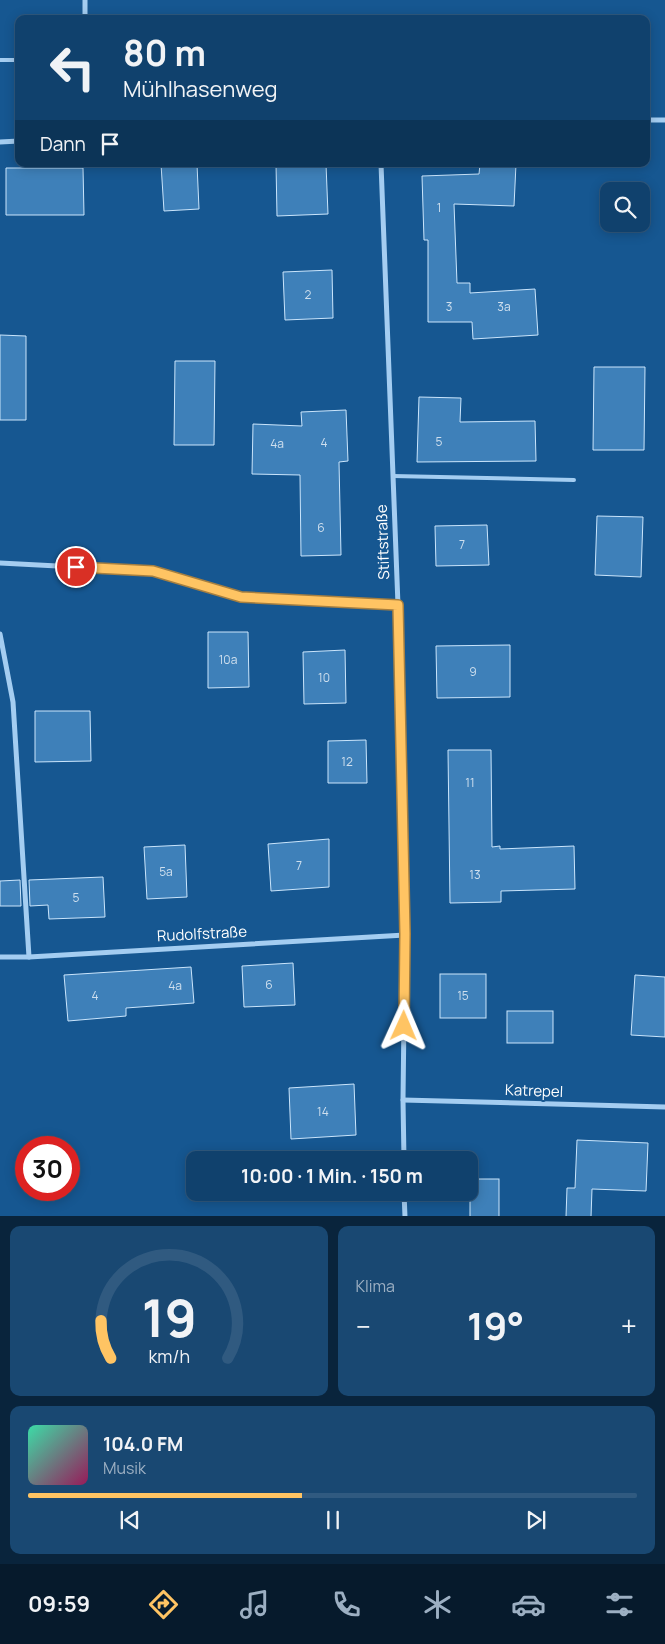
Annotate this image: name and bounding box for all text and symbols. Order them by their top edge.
text: 80 m [123,29,206,77]
icon: left [40,35,105,100]
text: Mühlhasenweg [123,74,278,104]
icon: arrive [96,130,124,158]
text: Dann [40,131,86,157]
map controls [600,182,650,232]
button: search [600,182,650,232]
house number: 1 [437,199,441,216]
house number: 2 [305,286,312,303]
house number: 3 [446,298,452,315]
house number: 3a [497,298,511,315]
house number: 5 [436,433,443,450]
house number: 4 [320,434,328,451]
house number: 4a [270,435,284,452]
street label: Stiftstraße [371,504,394,580]
house number: 6 [317,519,325,536]
house number: 7 [459,536,465,553]
pin [55,546,97,588]
icon: arrive [62,553,90,581]
house number: 10a [219,651,237,668]
house number: 9 [469,663,477,680]
house number: 10 [318,669,330,686]
house number: 12 [341,753,353,770]
house number: 11 [465,774,475,791]
house number: 7 [296,857,302,874]
house number: 5a [159,863,173,880]
house number: 13 [469,866,481,883]
house number: 5 [73,889,80,906]
street label: Rudolfstraße [156,921,248,946]
house number: 6 [265,976,273,993]
house number: 4a [168,977,182,994]
house number: 4 [91,987,99,1004]
house number: 15 [457,987,469,1004]
position arrow [377,999,429,1051]
street label: Katrepel [505,1079,563,1102]
house number: 14 [317,1103,329,1120]
speed limit sign: 30 [15,1136,80,1201]
text: 10:00 · 1 Min. · 150 m [241,1163,423,1189]
text: Klima [356,1275,395,1297]
text: 19 [141,1282,196,1353]
text: 19° [467,1299,524,1351]
text: − [356,1307,371,1345]
text: + [621,1307,637,1345]
text: km/h [148,1344,190,1368]
text: 104.0 FM [103,1431,183,1457]
text: Musik [103,1457,146,1479]
icon: previous [116,1506,144,1534]
icon: pause [319,1506,347,1534]
icon: next [522,1506,550,1534]
icon: directions [146,1587,181,1622]
icon: music [237,1587,272,1622]
icon: phone [329,1587,364,1622]
icon: climate [420,1587,455,1622]
icon: car [511,1587,546,1622]
icon: filters [602,1587,637,1622]
text: 09:59 [28,1589,90,1619]

